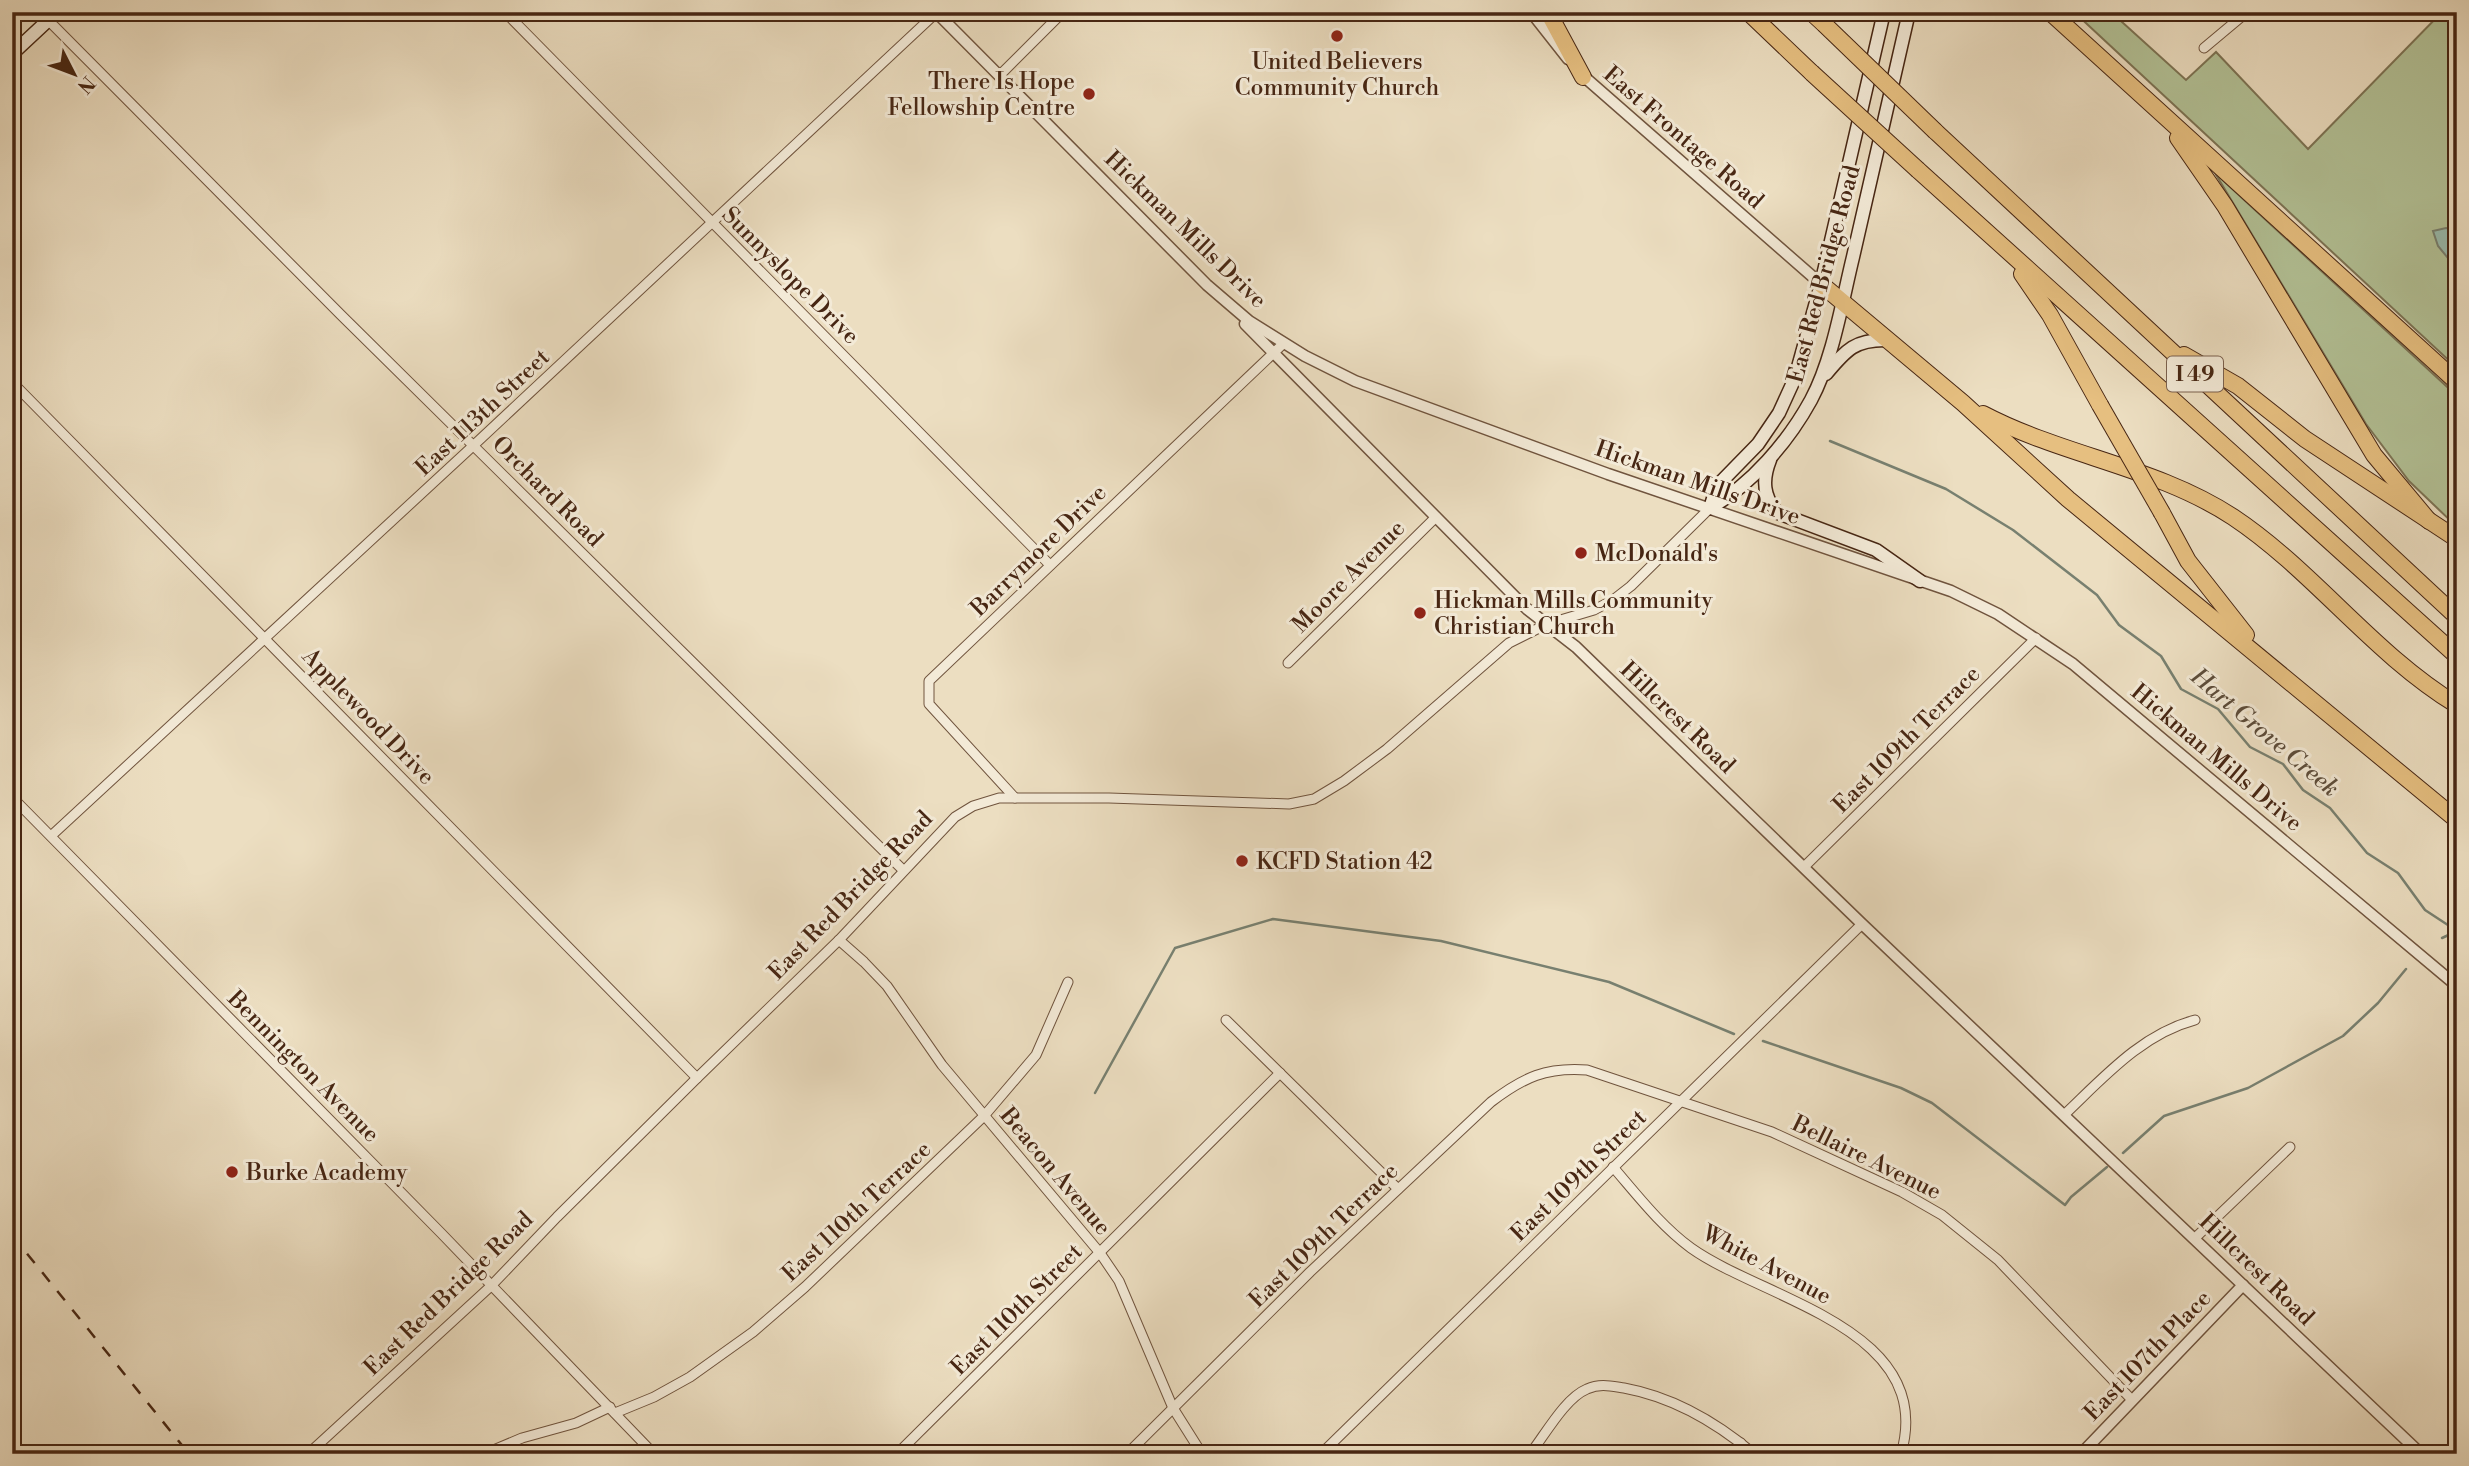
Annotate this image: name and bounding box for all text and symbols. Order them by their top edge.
marker: United Believers Community Church [1329,28,1345,44]
north arrow [38,38,108,108]
place label: United Believers Community Church [1235,48,1440,102]
street label: East Frontage Road [1597,60,1769,215]
place label: There Is Hope Fellowship Centre [887,68,1075,122]
text: N [72,71,100,98]
marker: There Is Hope Fellowship Centre [1081,86,1097,102]
street label: Hickman Mills Drive [1098,145,1272,314]
street label: East Red Bridge Road [1781,162,1867,386]
street label: Sunnyslope Drive [716,201,865,350]
street label: East 113th Street [410,343,556,482]
road number: I 49 [2167,356,2223,392]
street label: Orchard Road [486,430,609,553]
street label: Hickman Mills Drive [1592,435,1804,531]
street label: Barrymore Drive [964,479,1112,623]
street label: Moore Avenue [1286,514,1411,639]
place label: McDonald's [1595,540,1718,568]
marker: McDonald's [1573,545,1589,561]
place label: Hickman Mills Community Christian Church [1434,587,1714,641]
marker: Hickman Mills Community Christian Church [1412,605,1428,621]
street label: Applewood Drive [295,642,440,791]
street label: Hillcrest Road [1614,656,1741,780]
street label: East 109th Terrace [1827,660,1986,819]
water label: Hart Grove Creek [2183,661,2345,804]
street label: Hickman Mills Drive [2125,678,2308,838]
street label: East Red Bridge Road [763,805,939,986]
place label: KCFD Station 42 [1256,848,1433,876]
marker: KCFD Station 42 [1234,853,1250,869]
street label: Bennington Avenue [221,984,385,1149]
street label: Beacon Avenue [993,1101,1117,1241]
street label: East 109th Street [1505,1104,1653,1248]
street label: Bellaire Avenue [1786,1109,1946,1206]
street label: East 110th Terrace [776,1136,937,1288]
street label: East 109th Terrace [1243,1157,1404,1314]
place label: Burke Academy [245,1159,408,1187]
marker: Burke Academy [224,1164,240,1180]
street label: East Red Bridge Road [358,1206,539,1382]
street label: Hillcrest Road [2193,1208,2320,1332]
street label: White Avenue [1696,1219,1836,1311]
street label: East 110th Street [945,1238,1089,1382]
street label: East 107th Place [2078,1285,2217,1427]

